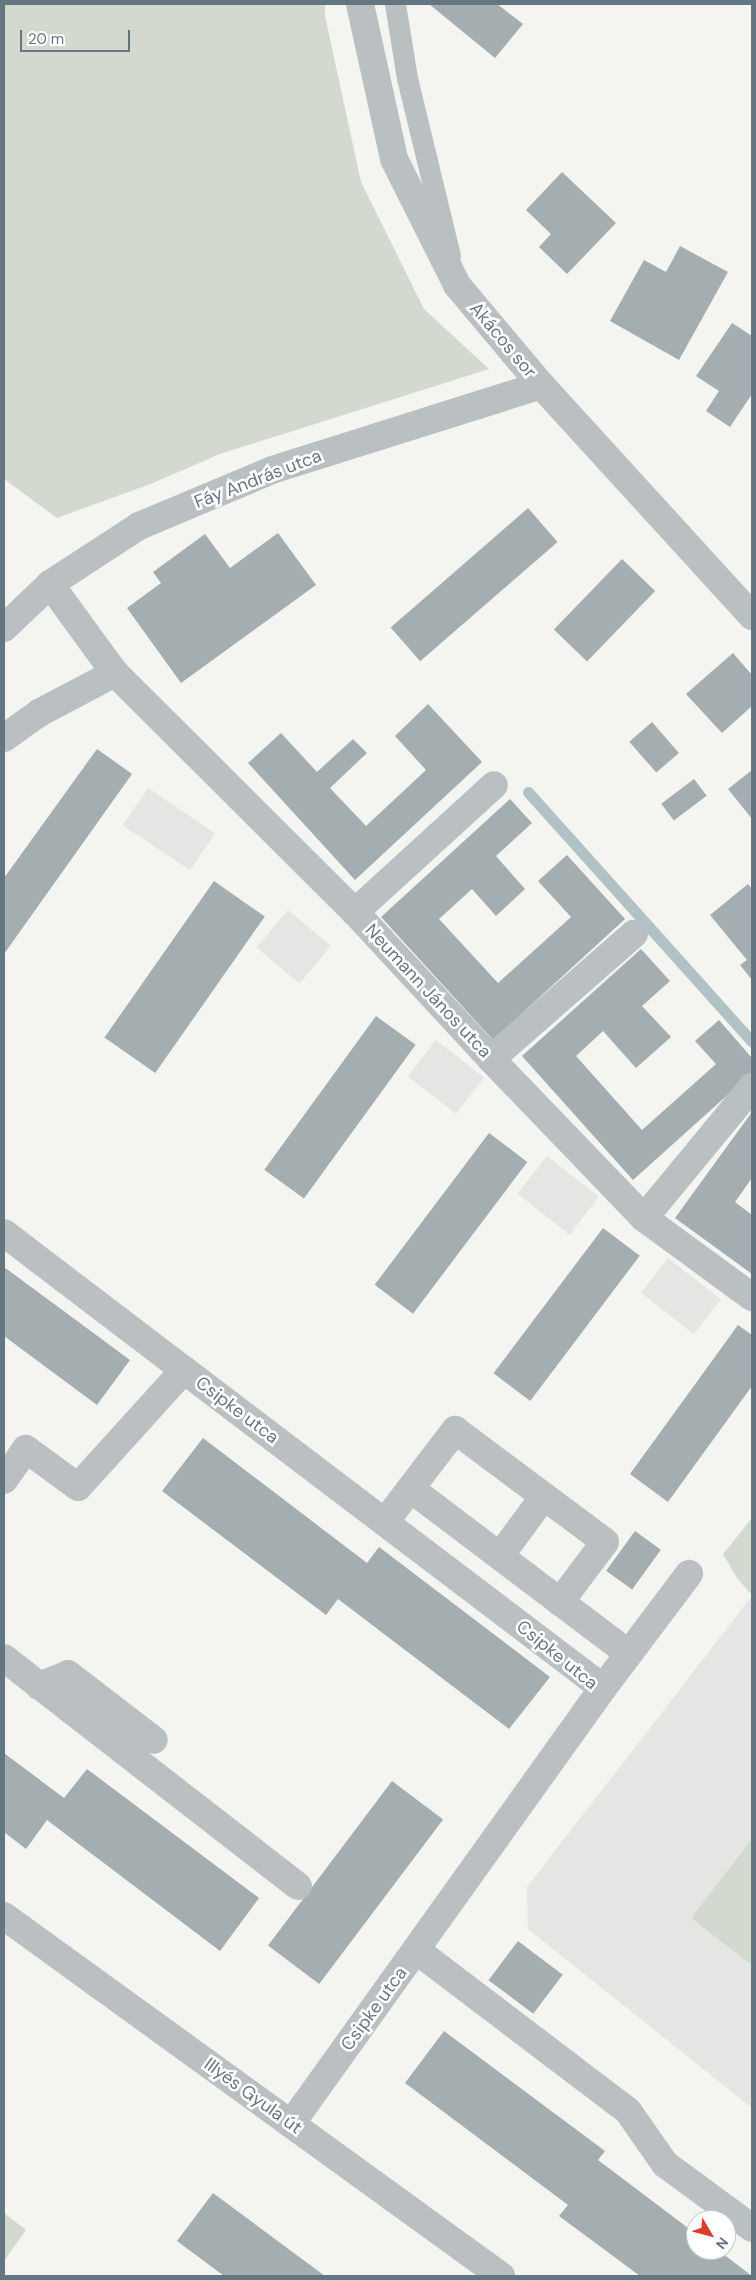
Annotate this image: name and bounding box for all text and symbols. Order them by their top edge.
scale bar [22,20,132,52]
text: 20 m [28,29,64,49]
street label: Akácos sor [465,298,541,382]
street label: Fáy András utca [191,445,325,513]
street label: Neumann János utca [360,920,496,1062]
street label: Csipke utca [191,1372,283,1448]
street label: Csipke utca [512,1616,602,1694]
street label: Csipke utca [336,1963,412,2055]
street label: Illyés Gyula út [200,2053,306,2139]
north arrow [686,2210,736,2260]
text: N [712,2234,732,2253]

